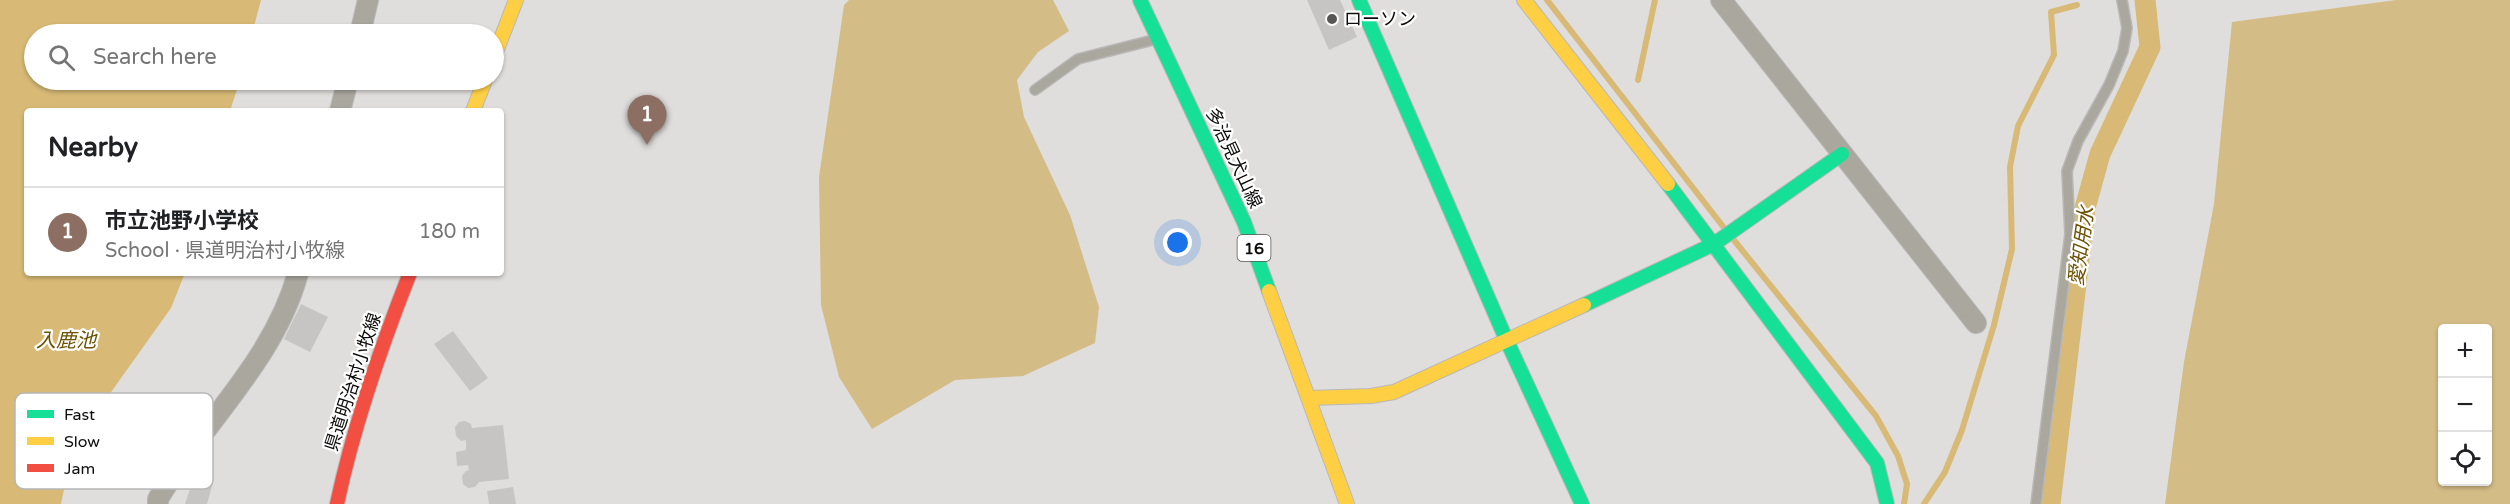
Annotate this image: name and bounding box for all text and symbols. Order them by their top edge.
place label: ローソン [1344,8,1416,30]
marker: ローソン [1325,12,1339,26]
search box [24,24,504,90]
icon: search [45,41,78,74]
text: Search here [93,44,217,70]
pin: 1 [628,96,666,145]
street label: 多治見犬山線 [1201,104,1267,212]
text: Nearby [48,132,138,163]
water label: 愛知用水 [2065,203,2100,287]
text: 市立池野小学校 [105,208,259,234]
text: 1 [61,220,74,244]
text: 180 m [419,220,480,244]
your location [1163,228,1192,257]
road number: 16 [1238,235,1270,261]
text: School · 県道明治村小牧線 [105,239,345,263]
street label: 県道明治村小牧線 [320,310,386,454]
map controls [2438,324,2492,486]
button: + [2438,324,2492,378]
water label: 入鹿池 [36,329,98,353]
button: − [2438,378,2492,432]
legend [15,393,213,489]
text: Fast [64,405,95,425]
text: Slow [64,432,100,452]
button: locate [2438,432,2492,486]
text: Jam [64,459,95,479]

